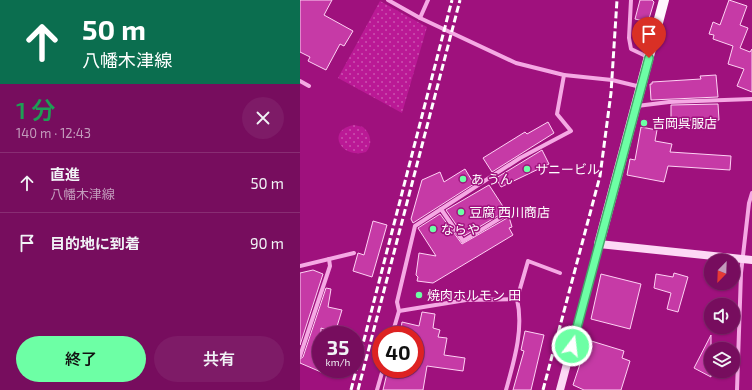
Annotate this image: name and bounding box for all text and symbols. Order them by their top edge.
text: 50 m [82,12,146,46]
icon: ahead [16,16,68,68]
pin [632,17,666,58]
icon: arrive [638,23,660,45]
text: 八幡木津線 [82,49,172,71]
text: 1 分 [16,95,55,124]
button: close [242,97,284,139]
place label: 吉岡呉服店 [652,115,717,131]
marker: 吉岡呉服店 [639,118,649,128]
text: 140 m · 12:43 [16,125,91,141]
place label: サニービル [535,161,600,177]
marker: サニービル [522,164,532,174]
text: 直進 [50,165,80,183]
place label: あ うん [471,171,513,187]
icon: ahead [16,172,38,194]
text: 50 m [250,174,284,192]
marker: あ うん [458,174,468,184]
text: 八幡木津線 [50,186,115,202]
place label: 豆腐 西川商店 [469,204,550,220]
marker: 豆腐 西川商店 [456,207,466,217]
place label: ならや [441,221,480,237]
marker: ならや [428,224,438,234]
icon: arrive [16,232,38,254]
text: 目的地に到着 [50,234,140,252]
text: 90 m [250,234,284,252]
north arrow [704,254,740,290]
map controls [704,254,740,378]
place label: 焼肉ホルモン 田 [427,287,521,303]
marker: 焼肉ホルモン 田 [414,290,424,300]
button: sound [704,298,740,334]
position arrow [551,325,593,367]
speed limit sign: 40 [372,326,424,378]
text: 35 [327,335,349,359]
button: 終了 [16,336,146,382]
button: 共有 [154,336,284,382]
button: layers [704,342,740,378]
text: km/h [326,356,350,368]

